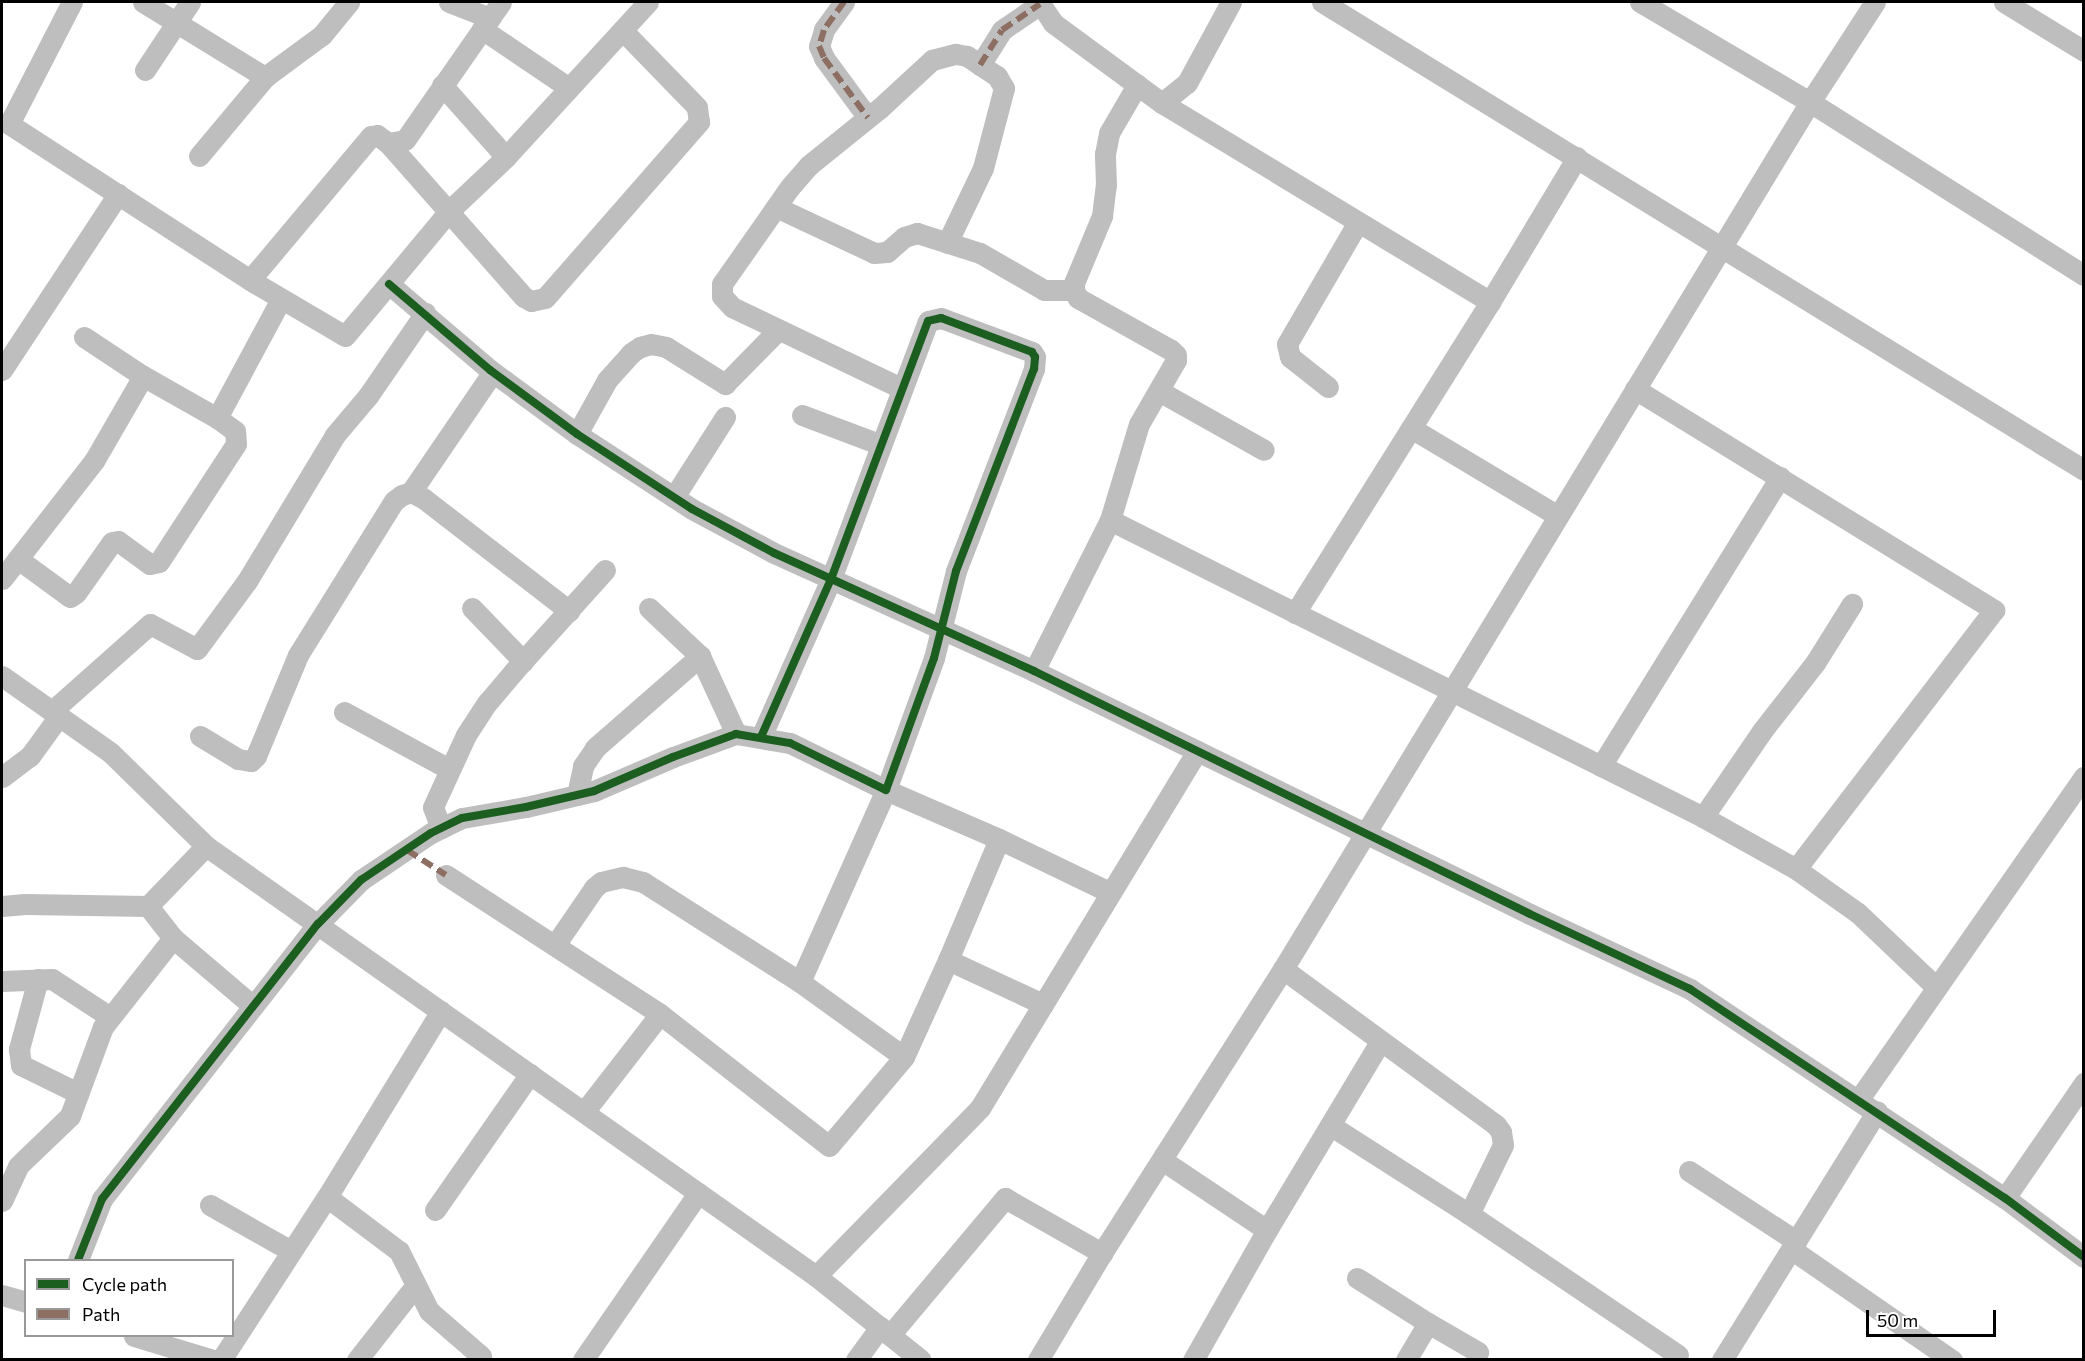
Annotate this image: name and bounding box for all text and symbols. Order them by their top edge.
legend [24,1259,234,1337]
text: Cycle path [82,1273,167,1295]
scale bar [1869,1298,2000,1336]
text: Path [82,1303,120,1325]
text: 50 m [1877,1309,1918,1331]

